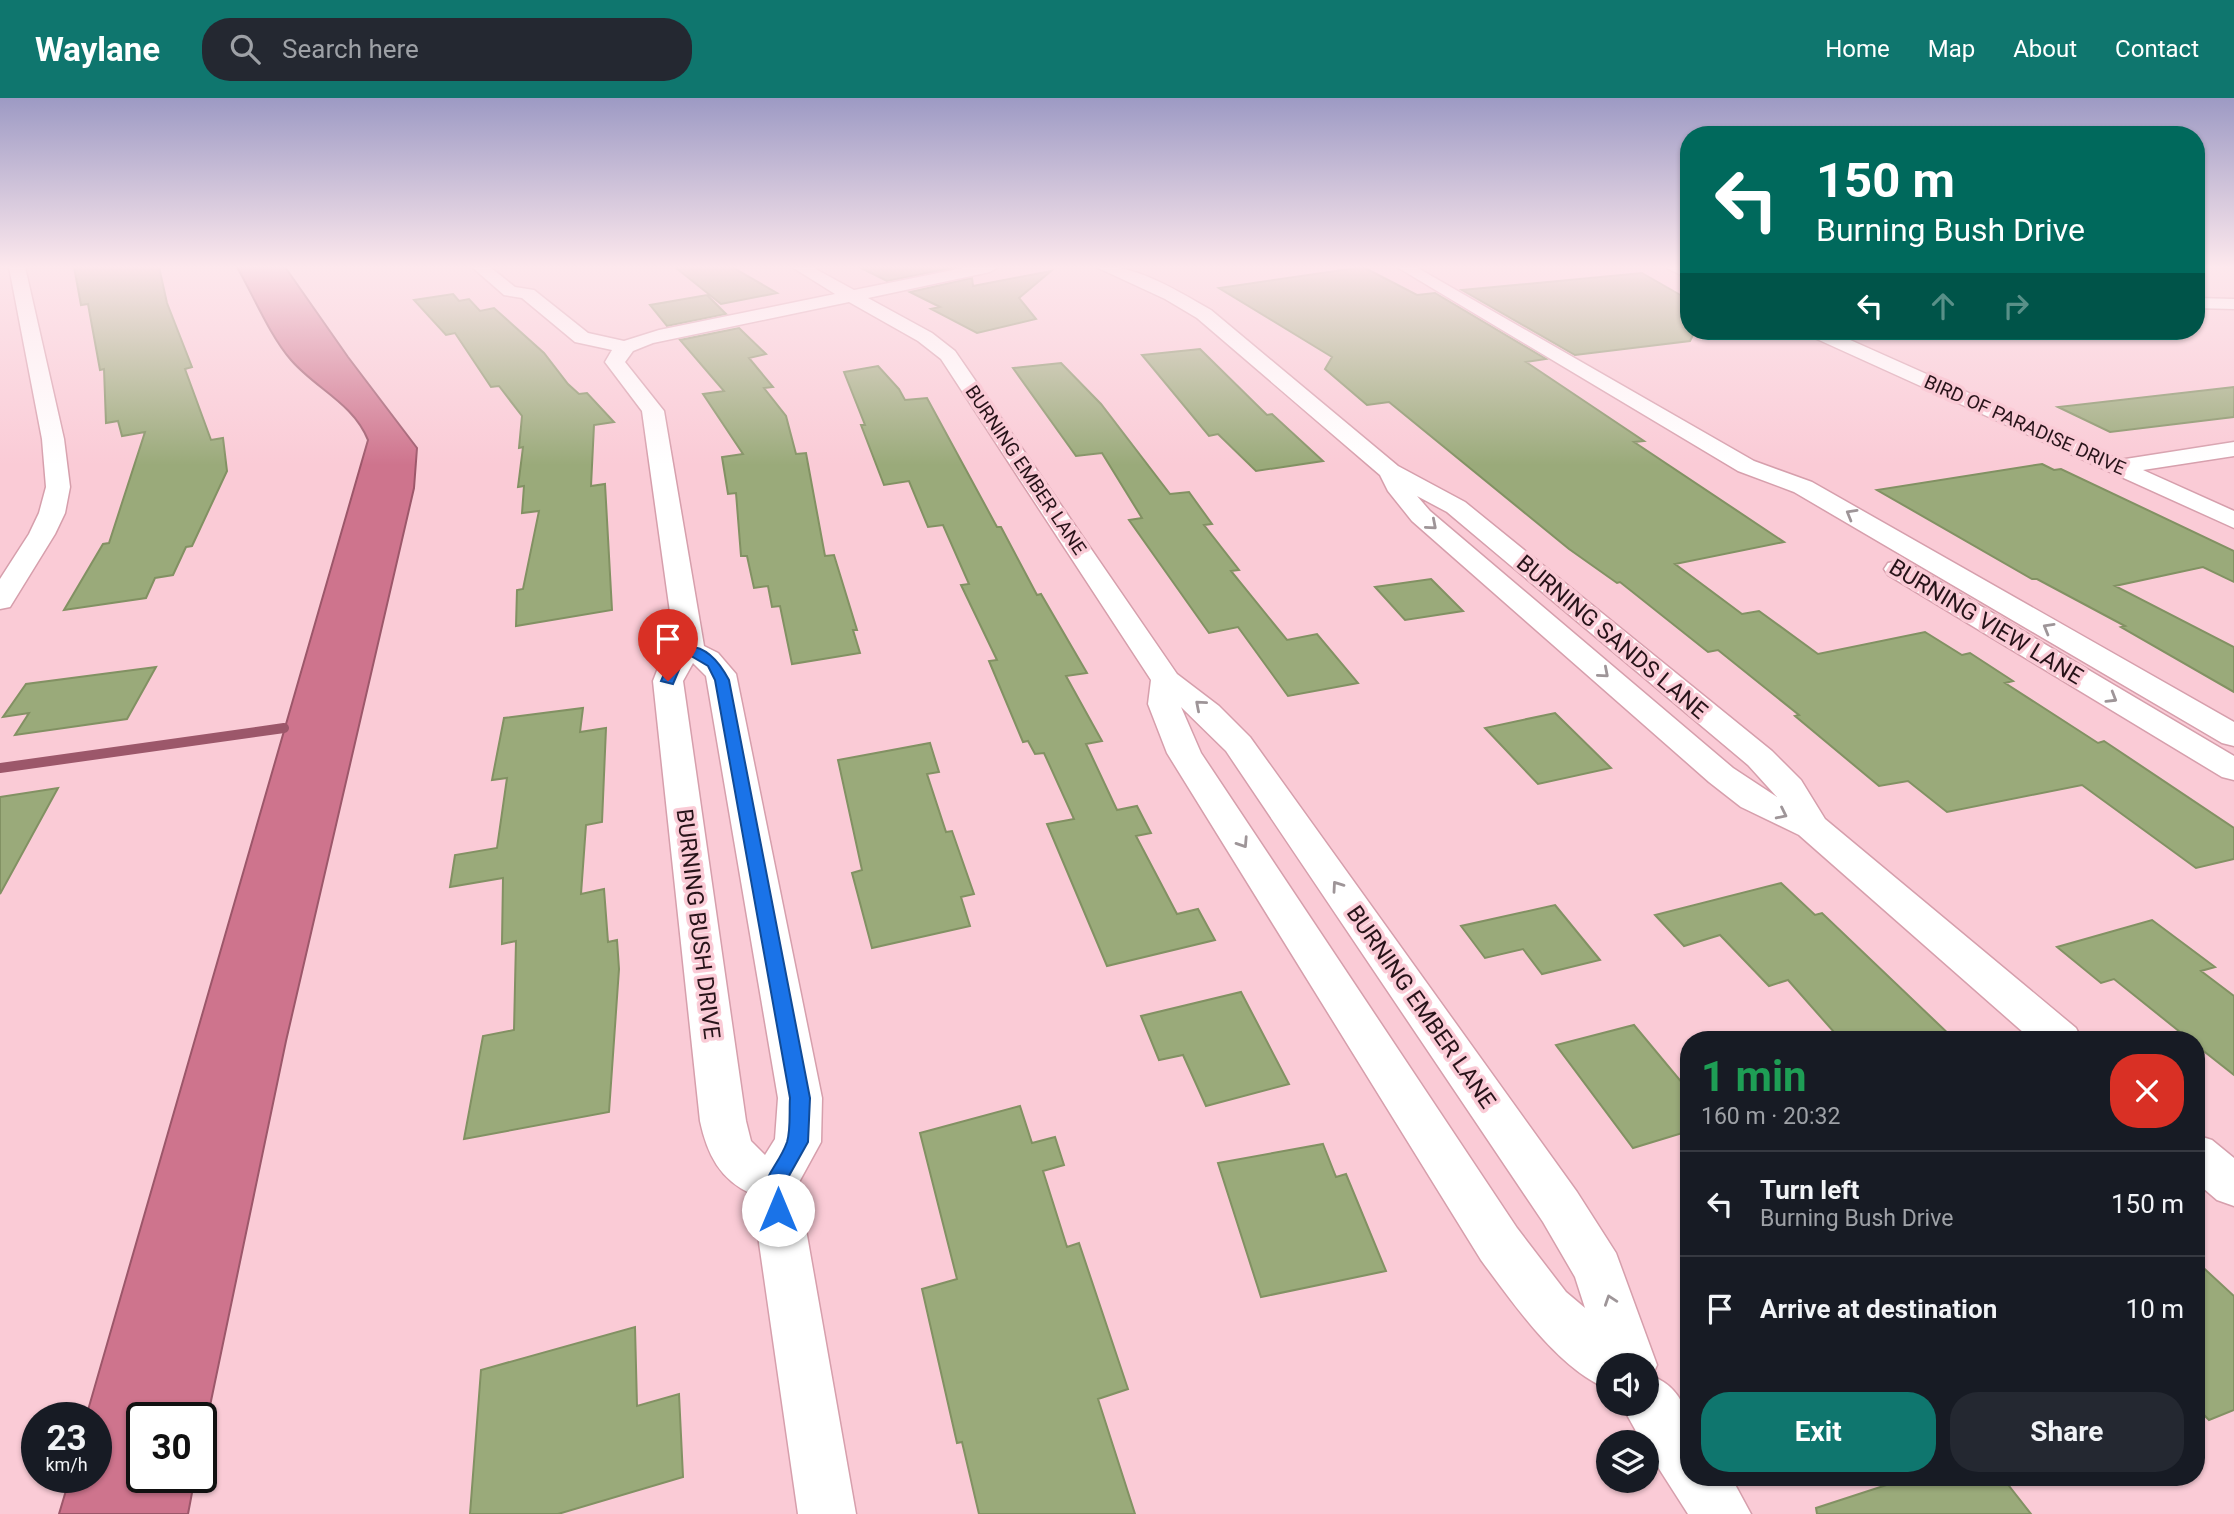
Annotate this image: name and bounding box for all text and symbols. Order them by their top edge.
search box [202,18,692,81]
text: Waylane [35,30,160,69]
icon: search [226,30,264,68]
text: Search here [282,34,419,64]
text: Home [1825,35,1890,63]
text: Map [1928,35,1975,63]
text: About [2013,35,2077,63]
text: Contact [2115,35,2199,63]
text: 150 m [1816,152,1955,209]
icon: left [1701,154,1792,245]
text: Burning Bush Drive [1816,211,2085,249]
icon: left [1851,287,1889,325]
icon: ahead [1924,287,1962,325]
icon: right [1997,287,2035,325]
street label: BIRD OF PARADISE DRIVE [1921,370,2129,480]
street label: BURNING EMBER LANE [961,381,1091,559]
one-way arrow [1845,509,1858,522]
one-way arrow [1423,517,1436,529]
street label: BURNING SANDS LANE [1511,549,1713,725]
street label: BURNING VIEW LANE [1884,554,2088,690]
pin [638,609,698,681]
icon: arrive [649,620,687,658]
one-way arrow [2042,623,2055,636]
one-way arrow [1595,665,1608,677]
one-way arrow [2105,689,2118,702]
one-way arrow [1195,701,1208,713]
one-way arrow [1775,805,1787,819]
street label: BURNING BUSH DRIVE [670,807,726,1041]
one-way arrow [1234,836,1247,849]
one-way arrow [1333,881,1345,894]
street label: BURNING EMBER LANE [1341,900,1501,1114]
text: 1 min [1701,1052,1807,1101]
button: close [2110,1054,2184,1128]
text: 160 m · 20:32 [1701,1103,1840,1130]
position arrow [741,1173,815,1247]
text: Turn left [1760,1175,1859,1205]
icon: left [1701,1185,1739,1223]
text: 150 m [2111,1189,2184,1219]
text: Burning Bush Drive [1760,1205,1953,1232]
icon: arrive [1701,1290,1739,1328]
one-way arrow [1604,1294,1618,1306]
text: Arrive at destination [1760,1294,1997,1324]
text: 10 m [2126,1294,2184,1324]
map controls [1596,1353,1659,1493]
button: sound [1596,1353,1659,1416]
button: Exit [1701,1392,1936,1472]
button: Share [1950,1392,2184,1472]
speed limit sign: 30 [126,1402,217,1493]
text: 23 [46,1418,87,1459]
button: layers [1596,1430,1659,1493]
text: km/h [45,1454,88,1475]

